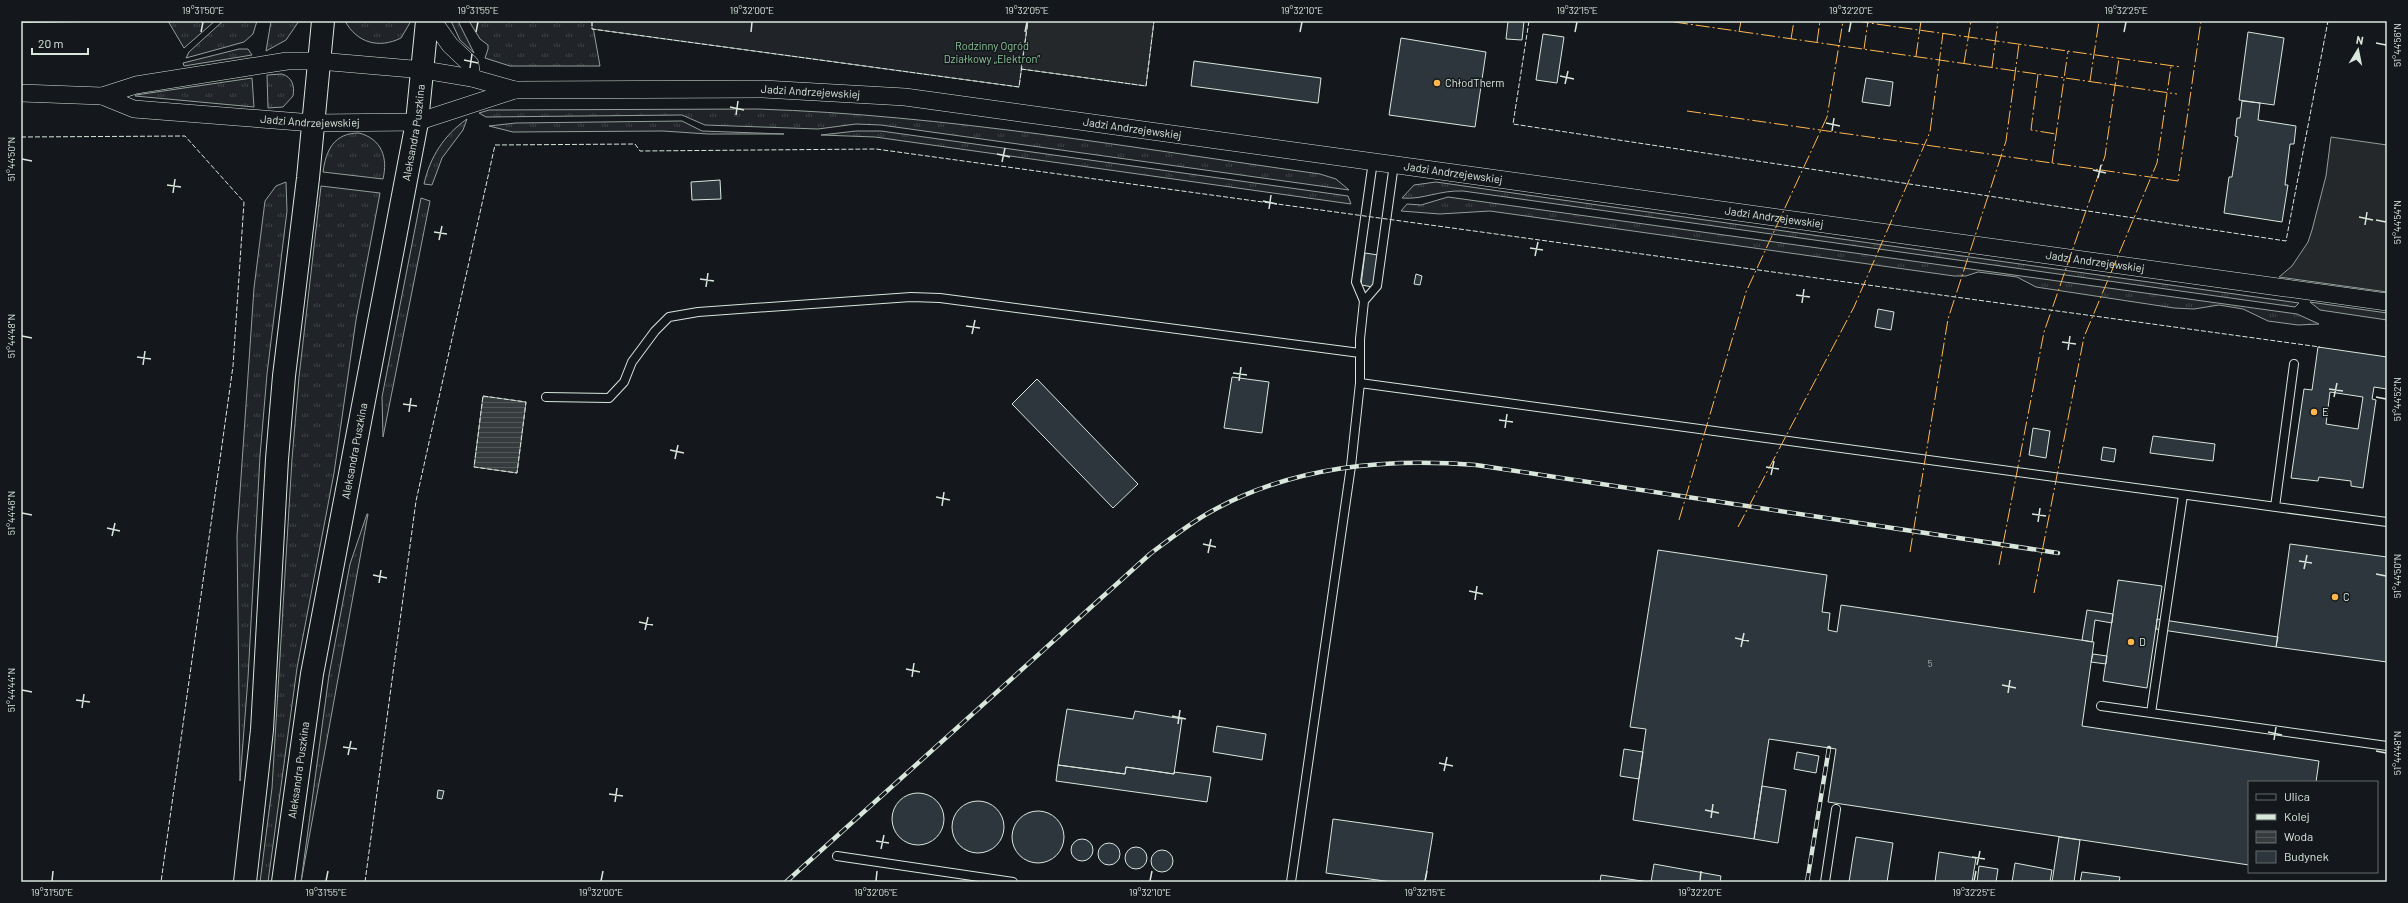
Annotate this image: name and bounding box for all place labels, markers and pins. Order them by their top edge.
place label: ChłodTherm [1445,76,1504,89]
marker: ChłodTherm [1432,78,1442,88]
place label: E [2322,405,2329,418]
marker: E [2309,407,2319,417]
place label: C [2343,590,2350,603]
marker: C [2330,592,2340,602]
place label: D [2139,635,2146,648]
marker: D [2126,637,2136,647]

